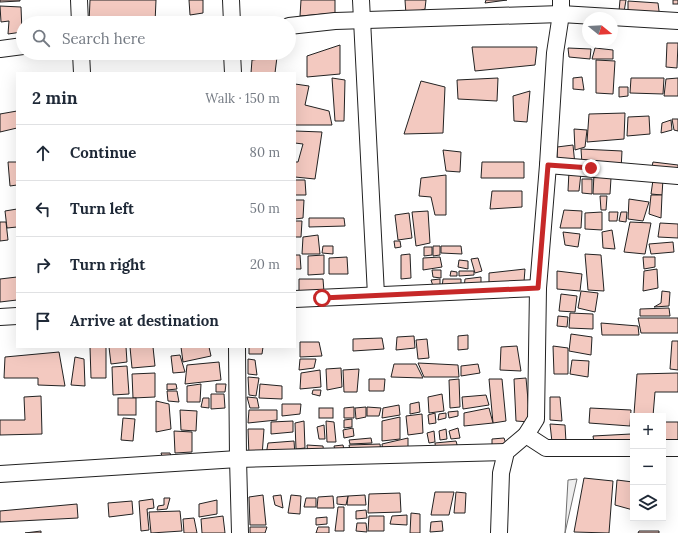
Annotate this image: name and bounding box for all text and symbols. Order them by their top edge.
north arrow [582,12,618,48]
search box [16,16,296,60]
icon: search [30,27,52,49]
text: Search here [62,29,145,48]
text: 2 min [32,87,78,109]
text: Walk · 150 m [205,90,280,107]
icon: ahead [32,142,54,164]
text: Continue [70,143,136,162]
text: 80 m [250,144,280,161]
route end [582,159,600,177]
icon: left [32,198,54,220]
text: Turn left [70,199,134,218]
text: 50 m [250,200,280,217]
icon: right [32,254,54,276]
text: Turn right [70,255,146,274]
text: 20 m [250,256,280,273]
route start [313,289,331,307]
icon: arrive [32,310,54,332]
text: Arrive at destination [70,311,219,330]
map controls [630,413,666,521]
button: + [630,413,666,449]
button: − [630,449,666,485]
button: layers [630,485,666,521]

